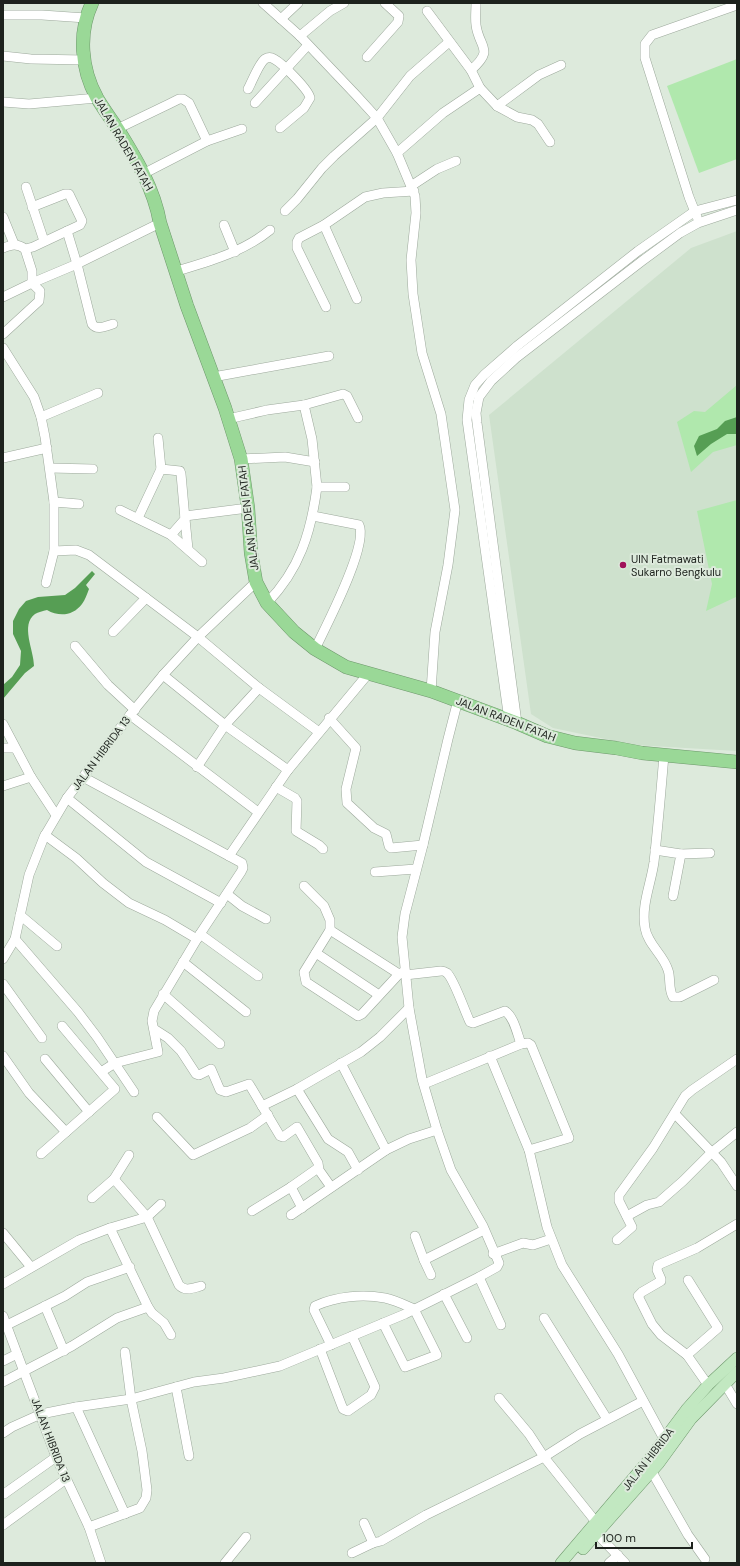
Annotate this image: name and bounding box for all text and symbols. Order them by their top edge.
street label: JALAN RADEN FATAH [91,95,157,193]
street label: JALAN RADEN FATAH [235,465,261,571]
place label: UIN Fatmawati Sukarno Bengkulu [631,552,721,579]
marker: UIN Fatmawati Sukarno Bengkulu [618,560,628,570]
street label: JALAN RADEN FATAH [454,693,558,745]
street label: JALAN HIBRIDA 13 [69,713,133,793]
street label: JALAN HIBRIDA 13 [28,1396,74,1484]
street label: JALAN HIBRIDA [619,1425,677,1493]
scale bar [596,1524,692,1550]
text: 100 m [602,1530,636,1546]

